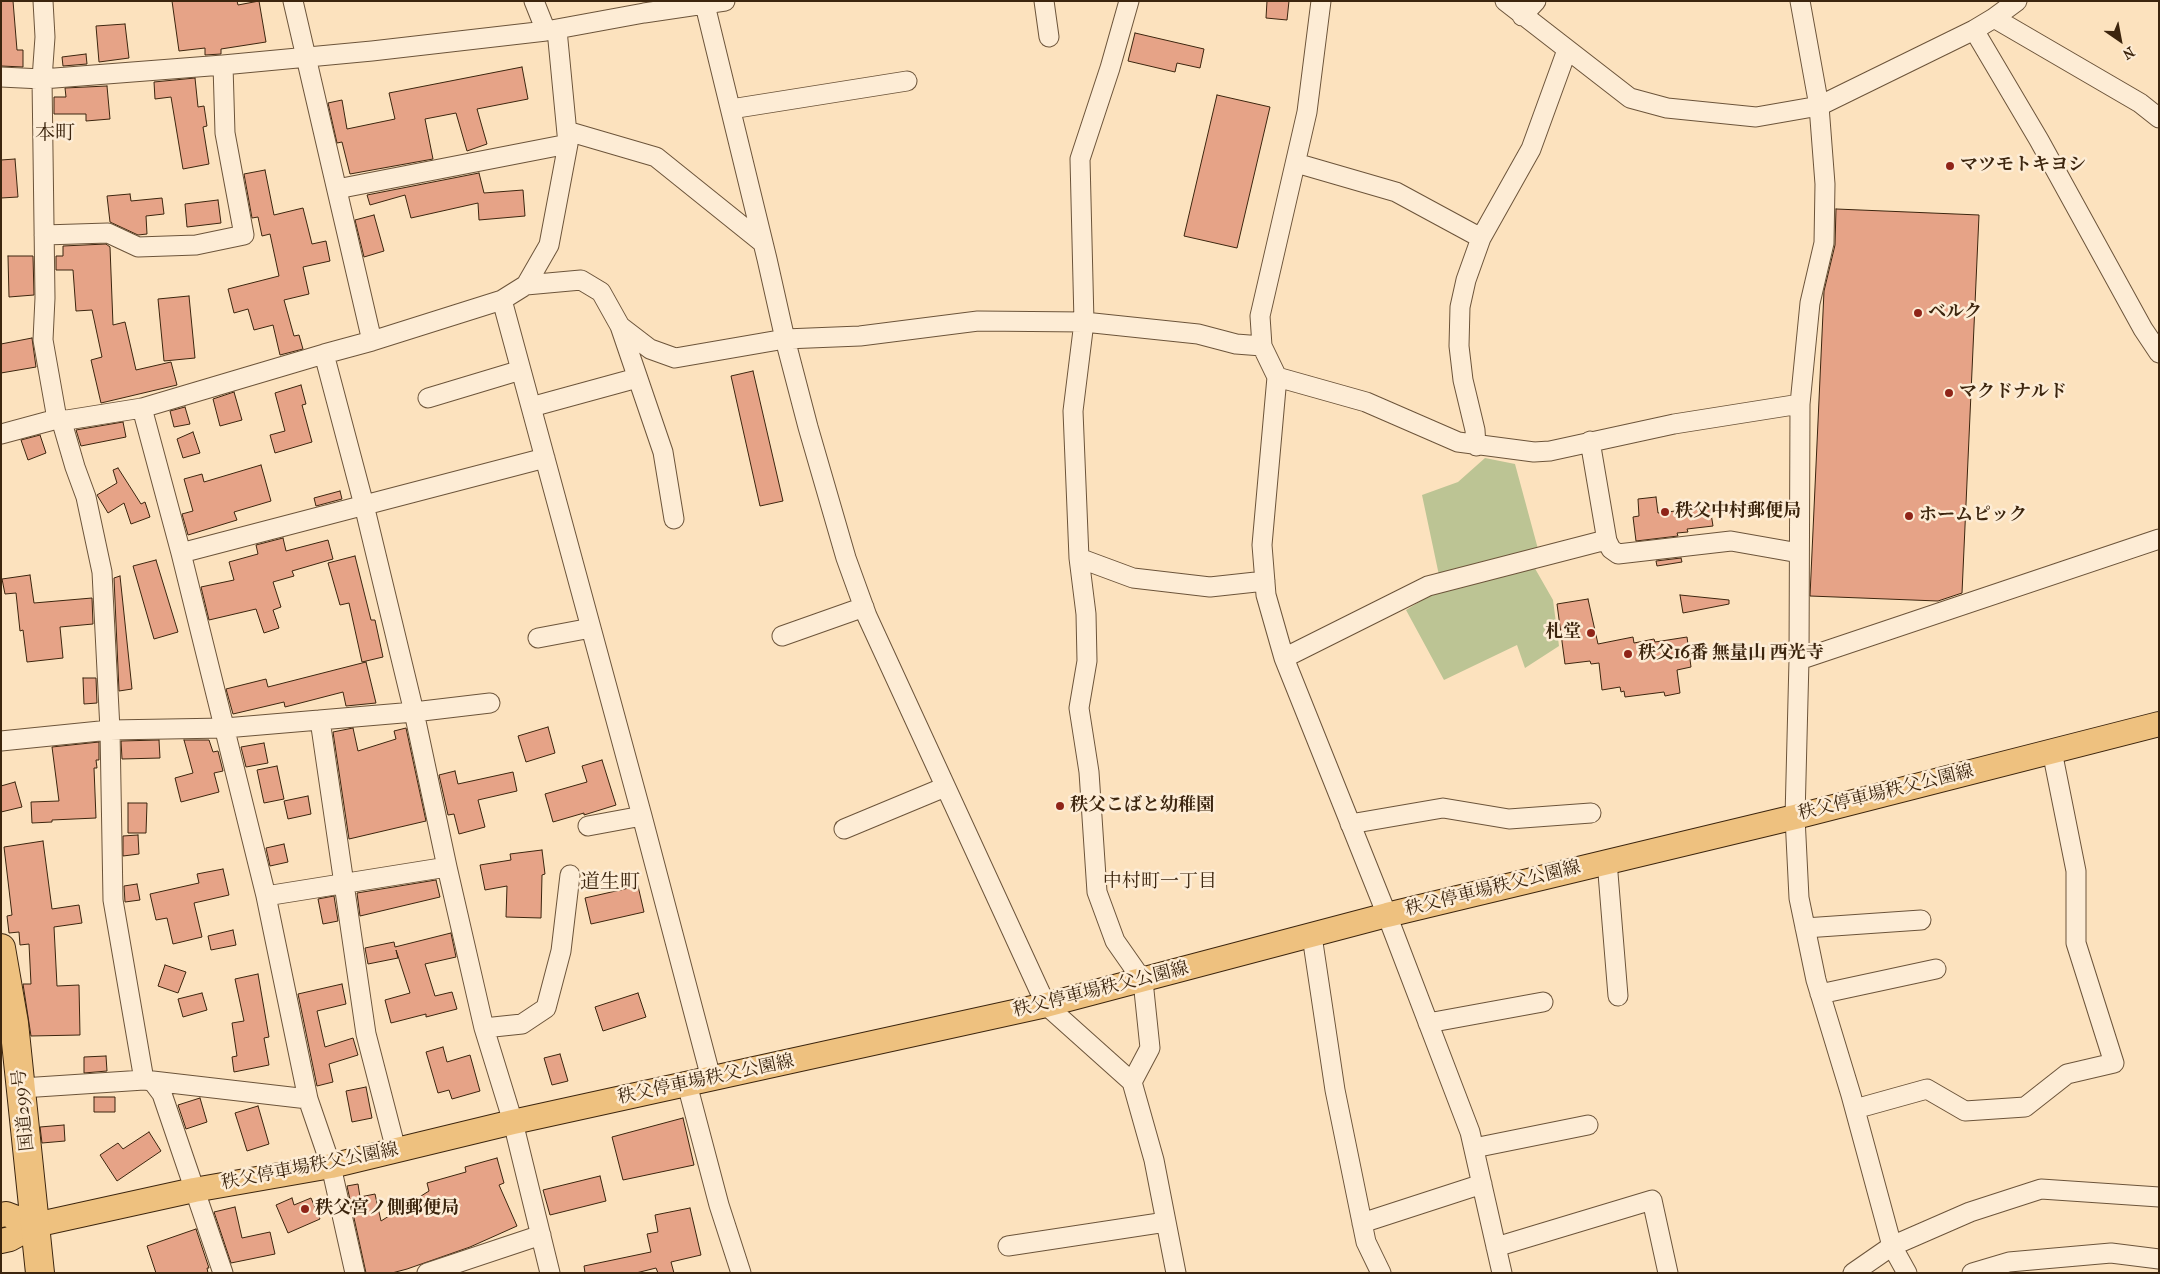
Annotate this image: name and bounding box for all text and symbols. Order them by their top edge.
north arrow [2095,15,2145,65]
text: N [2119,43,2138,63]
district label: 本町 [35,122,75,146]
place label: マツモトキヨシ [1960,155,2086,177]
marker: マツモトキヨシ [1944,160,1956,172]
place label: ベルク [1928,302,1982,324]
marker: ベルク [1912,307,1924,319]
place label: マクドナルド [1959,382,2067,404]
marker: マクドナルド [1943,387,1955,399]
place label: 秩父中村郵便局 [1675,501,1801,523]
place label: ホームピック [1919,505,2027,527]
marker: 秩父中村郵便局 [1659,506,1671,518]
marker: ホームピック [1903,510,1915,522]
place label: 札堂 [1545,622,1581,644]
marker: 札堂 [1585,627,1597,639]
place label: 秩父16番 無量山 西光寺 [1638,643,1824,665]
marker: 秩父16番 無量山 西光寺 [1622,648,1634,660]
street label: 秩父停車場秩父公園線 [1796,761,1976,825]
place label: 秩父こばと幼稚園 [1070,795,1214,817]
marker: 秩父こばと幼稚園 [1054,800,1066,812]
street label: 秩父停車場秩父公園線 [1403,857,1583,921]
district label: 道生町 [580,871,640,895]
district label: 中村町一丁目 [1103,871,1217,893]
street label: 秩父停車場秩父公園線 [1011,958,1191,1022]
street label: 秩父停車場秩父公園線 [616,1051,796,1109]
street label: 国道299号 [9,1068,39,1152]
street label: 秩父停車場秩父公園線 [220,1139,400,1195]
place label: 秩父宮ノ側郵便局 [315,1198,459,1220]
marker: 秩父宮ノ側郵便局 [299,1203,311,1215]

